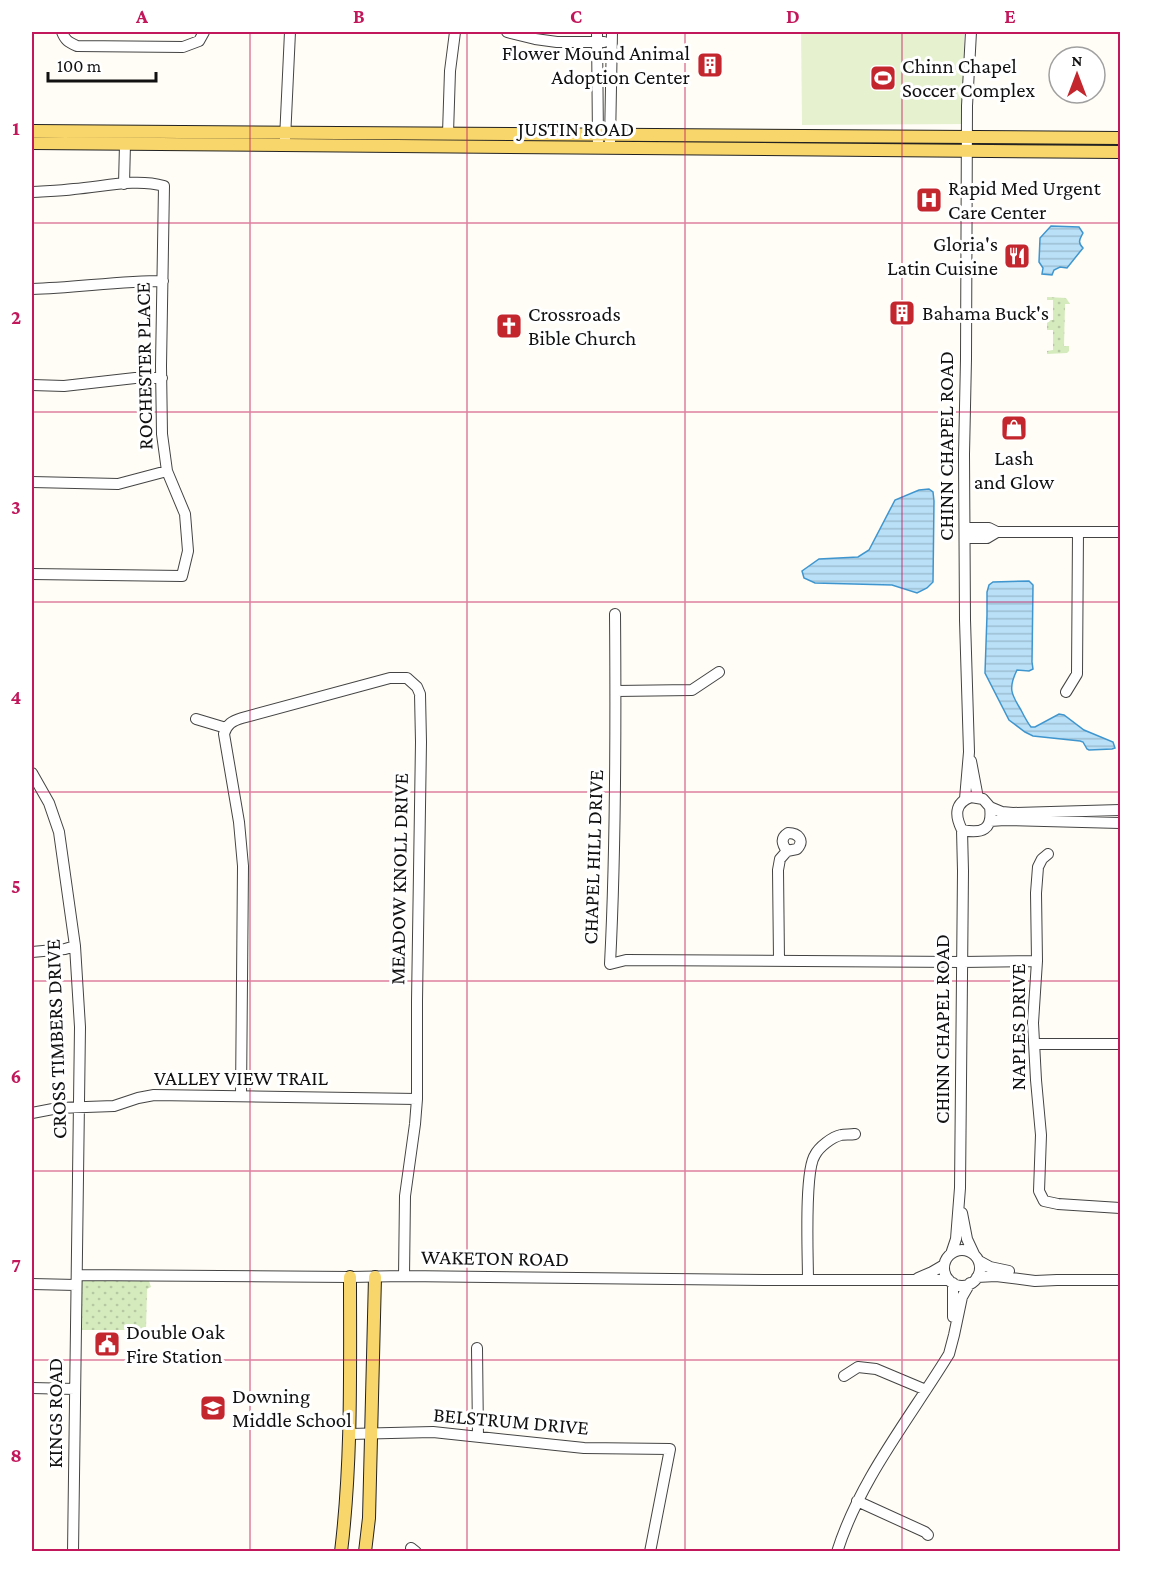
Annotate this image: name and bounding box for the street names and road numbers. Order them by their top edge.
street label: JUSTIN ROAD [516,117,634,141]
street label: ROCHESTER PLACE [131,282,157,450]
street label: CHINN CHAPEL ROAD [934,351,958,541]
street label: CHAPEL HILL DRIVE [578,769,608,945]
street label: MEADOW KNOLL DRIVE [385,773,413,985]
street label: CHINN CHAPEL ROAD [930,934,954,1124]
street label: CROSS TIMBERS DRIVE [41,939,71,1139]
street label: NAPLES DRIVE [1006,963,1030,1091]
street label: VALLEY VIEW TRAIL [154,1066,329,1090]
street label: WAKETON ROAD [421,1245,569,1271]
street label: KINGS ROAD [43,1358,67,1468]
street label: BELSTRUM DRIVE [432,1402,590,1440]

